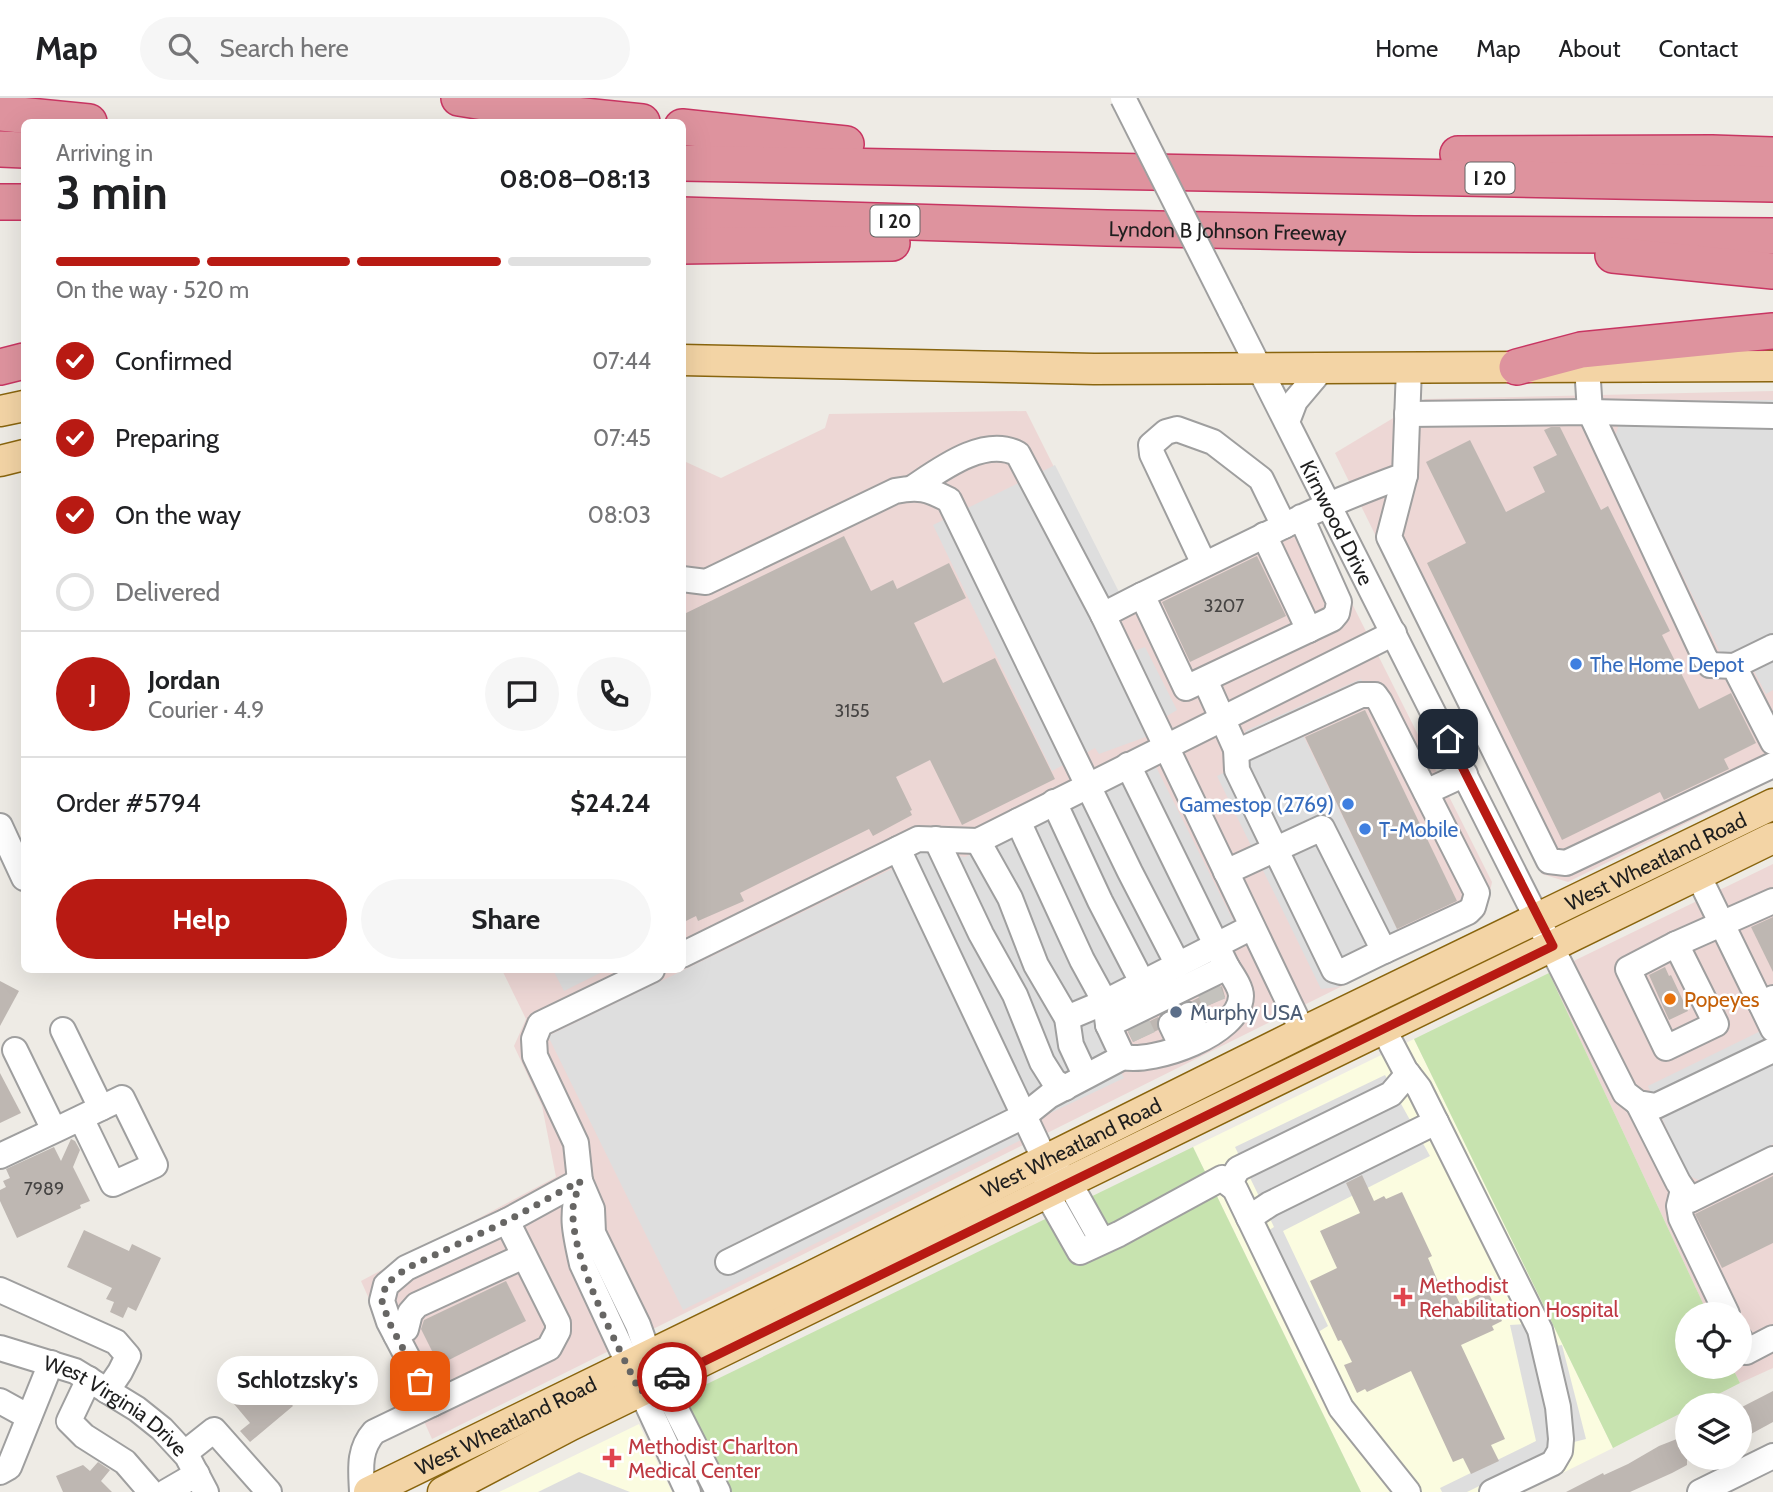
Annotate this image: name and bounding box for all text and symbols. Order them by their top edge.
search box [140,17,630,80]
text: Map [35,28,98,68]
icon: search [164,29,202,67]
text: Search here [220,32,349,64]
text: Home [1375,34,1438,63]
text: Map [1476,34,1521,63]
text: About [1559,34,1621,63]
text: Contact [1659,34,1738,63]
text: Arriving in [56,139,153,167]
road number: I 20 [1466,162,1514,194]
text: 08:08–08:13 [499,163,651,195]
text: 3 min [56,165,168,221]
road number: I 20 [870,206,920,237]
street label: Lyndon B Johnson Freeway [1108,216,1347,245]
text: On the way · 520 m [56,276,249,304]
icon: check [56,342,94,380]
text: Confirmed [115,345,232,377]
text: 07:44 [592,347,651,375]
icon: check [56,419,94,457]
text: Preparing [115,422,219,454]
text: 07:45 [593,424,651,452]
street label: Kirnwood Drive [1295,456,1379,589]
icon: check [56,496,94,534]
text: On the way [115,499,241,531]
text: 08:03 [588,501,651,529]
text: Delivered [115,576,220,608]
house number: 3207 [1204,595,1244,617]
place label: The Home Depot [1590,652,1744,677]
marker: The Home Depot [1568,656,1584,672]
button: chat [485,657,559,731]
button: phone [577,657,651,731]
text: Jordan [148,664,220,696]
text: J [89,678,97,710]
text: Courier · 4.9 [148,696,264,724]
house number: 3155 [834,700,870,722]
pin [1418,709,1478,769]
icon: home [1429,720,1467,758]
text: Order #5794 [56,787,201,819]
text: $24.24 [570,787,651,819]
place label: Gamestop (2769) [1179,792,1334,817]
marker: Gamestop (2769) [1340,796,1356,812]
street label: West Wheatland Road [1561,806,1750,915]
place label: T-Mobile [1379,817,1459,842]
marker: T-Mobile [1357,821,1373,837]
button: Help [56,879,347,959]
button: Share [361,879,651,959]
place label: Popeyes [1684,987,1760,1012]
marker: Popeyes [1662,991,1678,1007]
place label: Murphy USA [1190,1000,1303,1025]
marker: Murphy USA [1168,1004,1184,1020]
street label: West Wheatland Road [977,1092,1165,1203]
house number: 7989 [24,1178,64,1200]
place label: Methodist Rehabilitation Hospital [1419,1273,1619,1322]
marker: Methodist Rehabilitation Hospital [1393,1287,1413,1307]
map controls [1675,1302,1752,1470]
button: locate [1675,1302,1752,1379]
courier [637,1342,707,1412]
street label: West Virginia Drive [41,1350,193,1461]
pin [390,1351,450,1411]
callout: Schlotzsky's [217,1356,378,1406]
icon: car [653,1358,691,1396]
icon: bag [401,1362,439,1400]
text: Schlotzsky's [237,1366,358,1394]
street label: West Wheatland Road [411,1371,600,1480]
button: layers [1675,1393,1752,1470]
place label: Methodist Charlton Medical Center [628,1434,798,1483]
marker: Methodist Charlton Medical Center [602,1448,622,1468]

